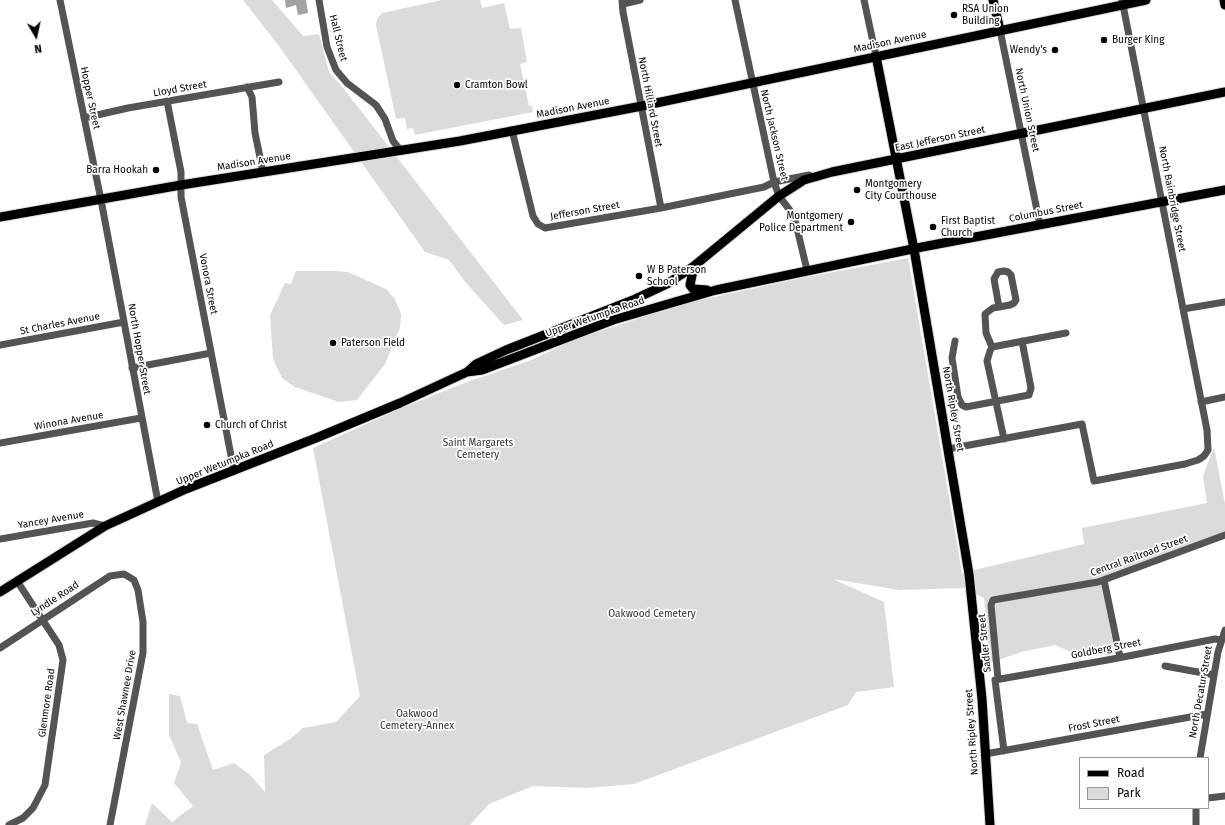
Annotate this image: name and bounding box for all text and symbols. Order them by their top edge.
place label: RSA Union Building [962,3,1009,26]
marker: RSA Union Building [949,10,959,20]
street label: Hall Street [326,13,350,63]
north arrow [16,16,56,56]
street label: Madison Avenue [852,28,928,56]
place label: Burger King [1112,34,1164,46]
marker: Burger King [1099,35,1109,45]
text: N [33,41,43,55]
place label: Wendy's [1010,44,1047,56]
marker: Wendy's [1050,45,1060,55]
street label: North Hilliard Street [635,56,665,148]
street label: Hopper Street [78,66,102,130]
street label: North Union Street [1012,67,1042,153]
street label: Lloyd Street [152,78,208,100]
place label: Cramton Bowl [465,79,528,91]
marker: Cramton Bowl [452,80,462,90]
street label: North Jackson Street [758,88,790,182]
street label: Madison Avenue [535,95,611,121]
street label: East Jefferson Street [894,124,986,154]
street label: North Bainbridge Street [1156,145,1188,253]
street label: Madison Avenue [216,150,292,174]
place label: Barra Hookah [86,164,148,176]
marker: Barra Hookah [151,165,161,175]
place label: Montgomery City Courthouse [865,178,937,202]
marker: Montgomery City Courthouse [852,185,862,195]
street label: Jefferson Street [549,199,621,223]
street label: Columbus Street [1008,199,1084,225]
place label: Montgomery Police Department [759,210,843,234]
place label: First Baptist Church [941,215,995,238]
marker: Montgomery Police Department [846,217,856,227]
marker: First Baptist Church [928,222,938,232]
street label: Vonora Street [196,253,220,315]
place label: W B Paterson School [647,264,706,288]
marker: W B Paterson School [634,271,644,281]
street label: Upper Wetumpka Road [544,294,646,340]
street label: North Hopper Street [125,303,153,395]
street label: St Charles Avenue [19,310,101,338]
place label: Paterson Field [341,337,405,349]
marker: Paterson Field [328,338,338,348]
street label: North Ripley Street [940,365,966,453]
street label: Winona Avenue [34,409,104,433]
place label: Church of Christ [215,419,287,431]
marker: Church of Christ [202,420,212,430]
park label: Saint Margarets Cemetery [443,437,513,460]
street label: Upper Wetumpka Road [174,438,276,488]
street label: Yancey Avenue [17,508,85,532]
street label: Central Railroad Street [1089,533,1189,579]
street label: Lyndle Road [29,579,81,619]
park label: Oakwood Cemetery [608,608,696,620]
street label: Sadler Street [976,613,994,673]
street label: Goldberg Street [1070,636,1142,662]
street label: North Decatur Street [1187,645,1215,739]
street label: West Shawnee Drive [111,649,139,741]
street label: Glenmore Road [36,668,58,738]
street label: North Ripley Street [963,688,981,776]
park label: Oakwood Cemetery-Annex [380,708,454,732]
street label: Frost Street [1067,713,1121,735]
legend [1079,757,1209,809]
text: Road [1117,766,1145,780]
text: Park [1117,786,1141,800]

